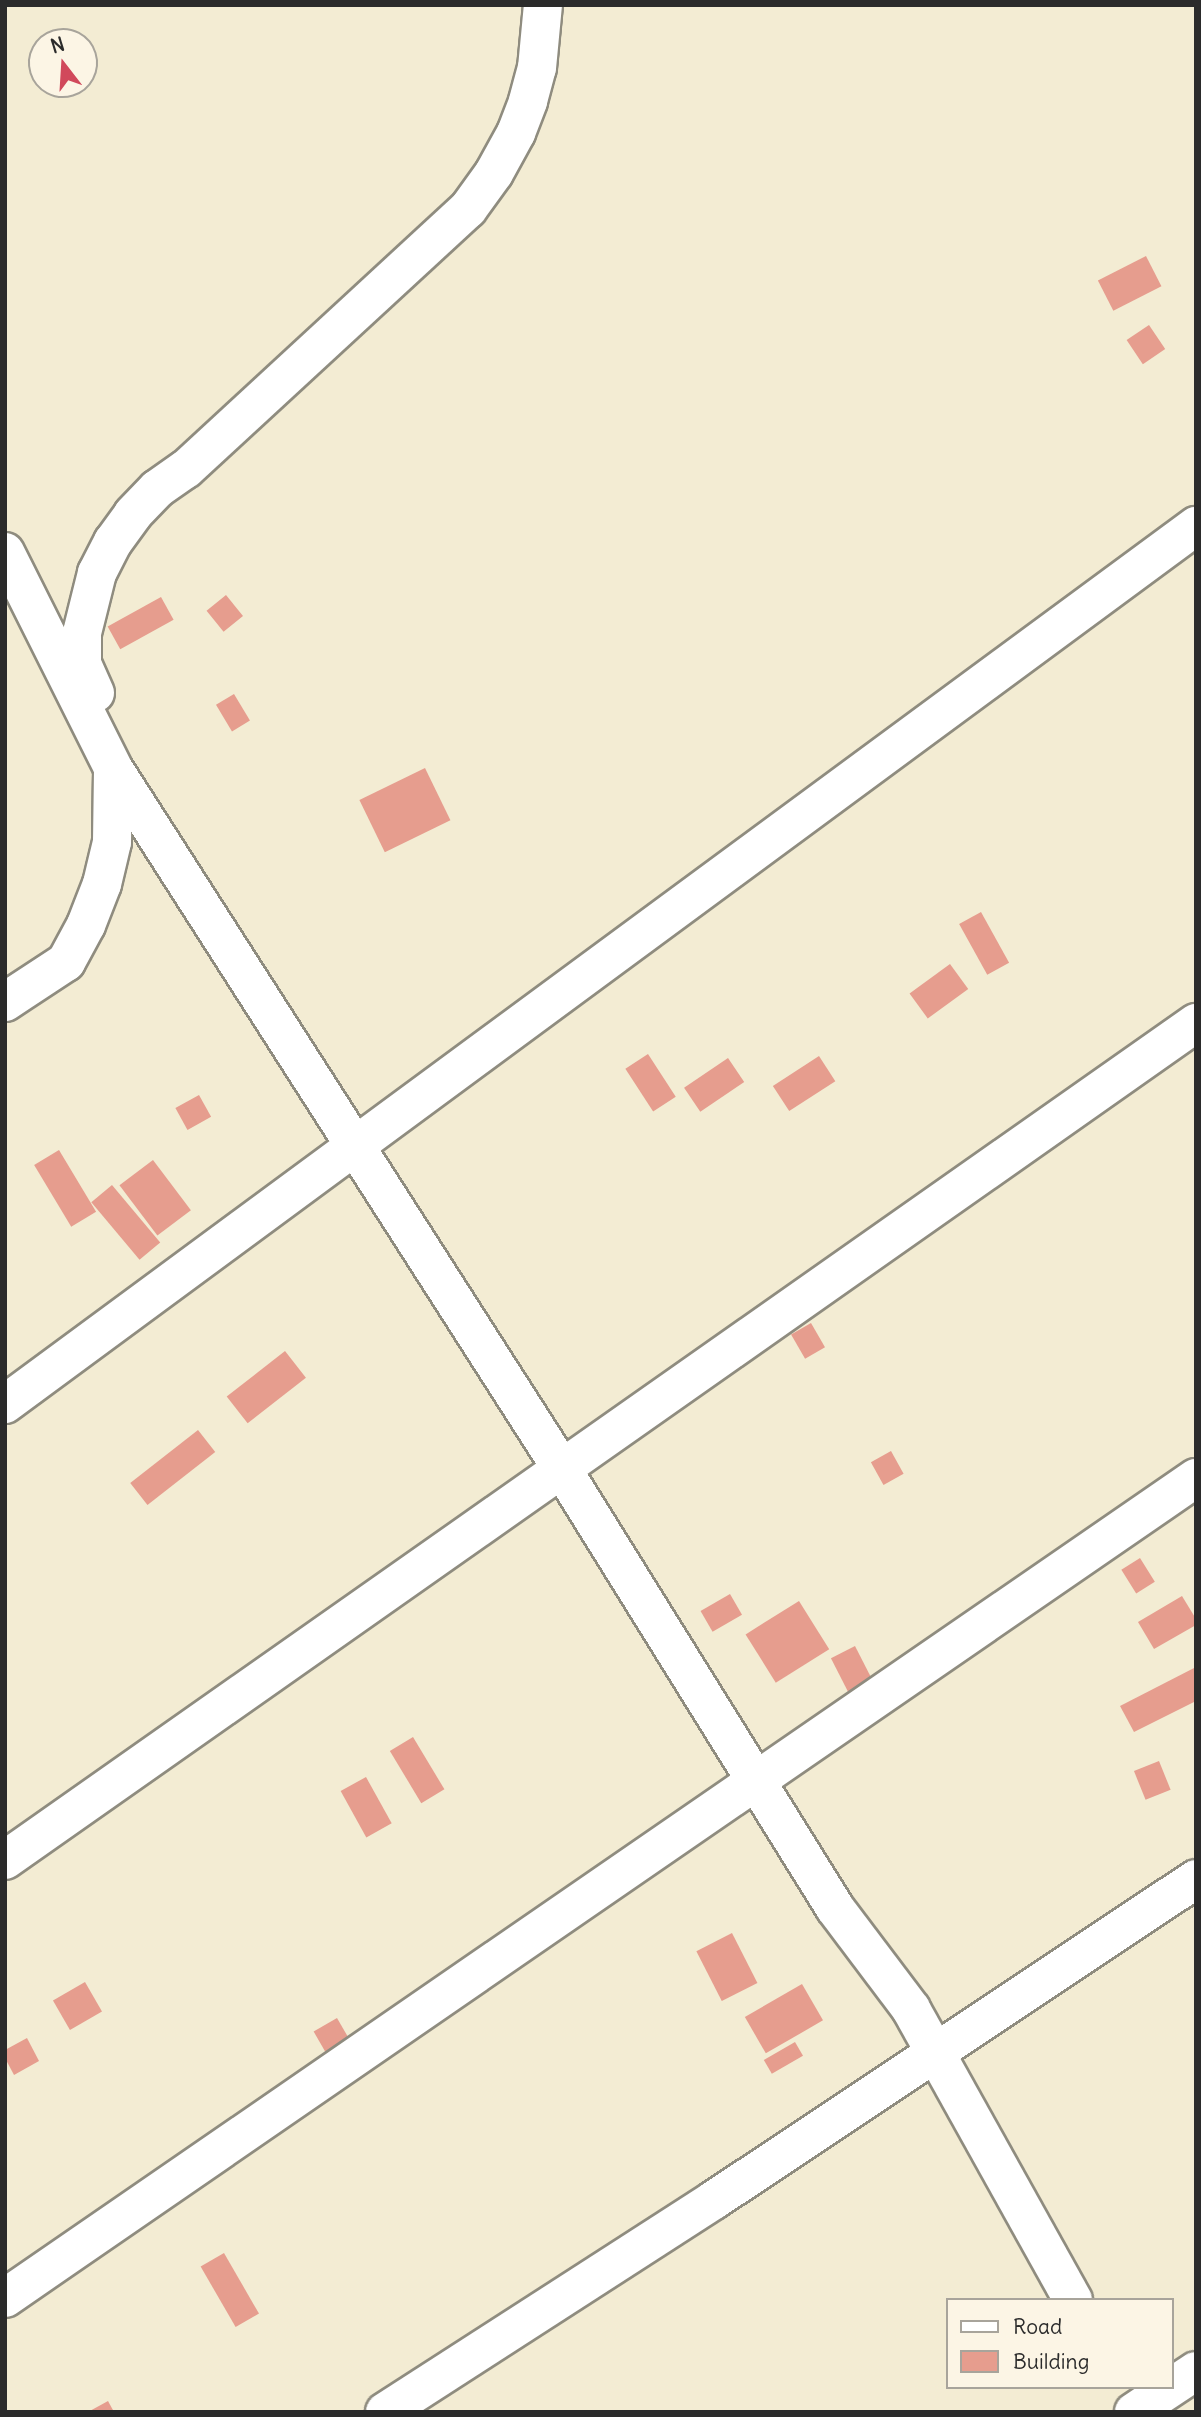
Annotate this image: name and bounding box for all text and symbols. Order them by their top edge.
north arrow [28,28,98,98]
text: N [48,31,67,58]
legend [946,2298,1173,2389]
text: Road [1013,2313,1062,2340]
text: Building [1013,2348,1089,2375]

